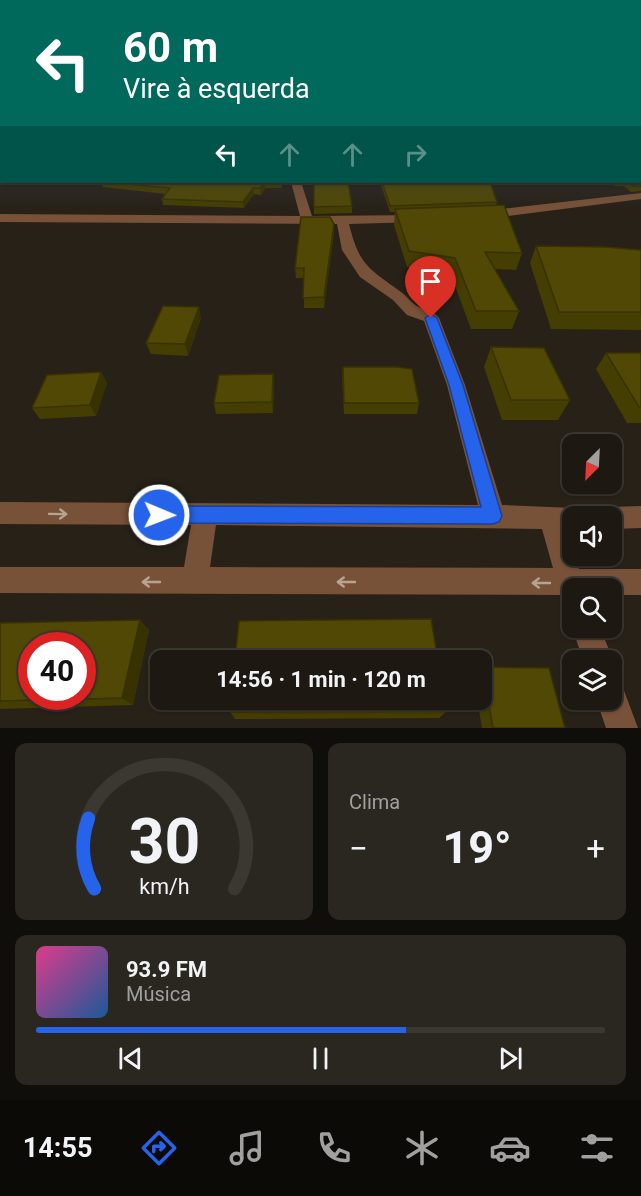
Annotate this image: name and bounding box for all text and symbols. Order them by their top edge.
text: 60 m [123,23,218,72]
icon: left [24,24,102,102]
text: Vire à esquerda [123,73,310,105]
icon: left [210,138,243,171]
icon: ahead [273,138,306,171]
icon: ahead [336,138,369,171]
icon: right [399,138,432,171]
pin [405,256,456,318]
icon: arrive [414,265,447,298]
north arrow [562,434,622,494]
map controls [562,434,622,710]
position arrow [127,483,191,547]
button: sound [562,506,622,566]
one-way arrow [48,508,68,519]
one-way arrow [141,576,161,587]
one-way arrow [336,576,356,588]
one-way arrow [531,577,551,589]
button: search [562,578,622,638]
speed limit sign: 40 [18,632,96,710]
button: layers [562,650,622,710]
text: 14:56 · 1 min · 120 m [216,667,426,692]
text: Clima [349,790,400,814]
text: 30 [128,805,200,878]
text: 19° [442,821,512,874]
text: − [349,829,368,868]
text: + [586,829,605,868]
text: km/h [139,874,189,899]
text: 93.9 FM [126,957,207,982]
text: Música [126,982,191,1006]
icon: previous [114,1042,147,1075]
icon: pause [304,1042,337,1075]
icon: next [494,1042,527,1075]
icon: directions [138,1127,180,1169]
icon: music [226,1127,268,1169]
icon: phone [313,1127,355,1169]
icon: climate [401,1127,443,1169]
icon: car [489,1127,531,1169]
icon: filters [576,1127,618,1169]
text: 14:55 [23,1132,92,1164]

